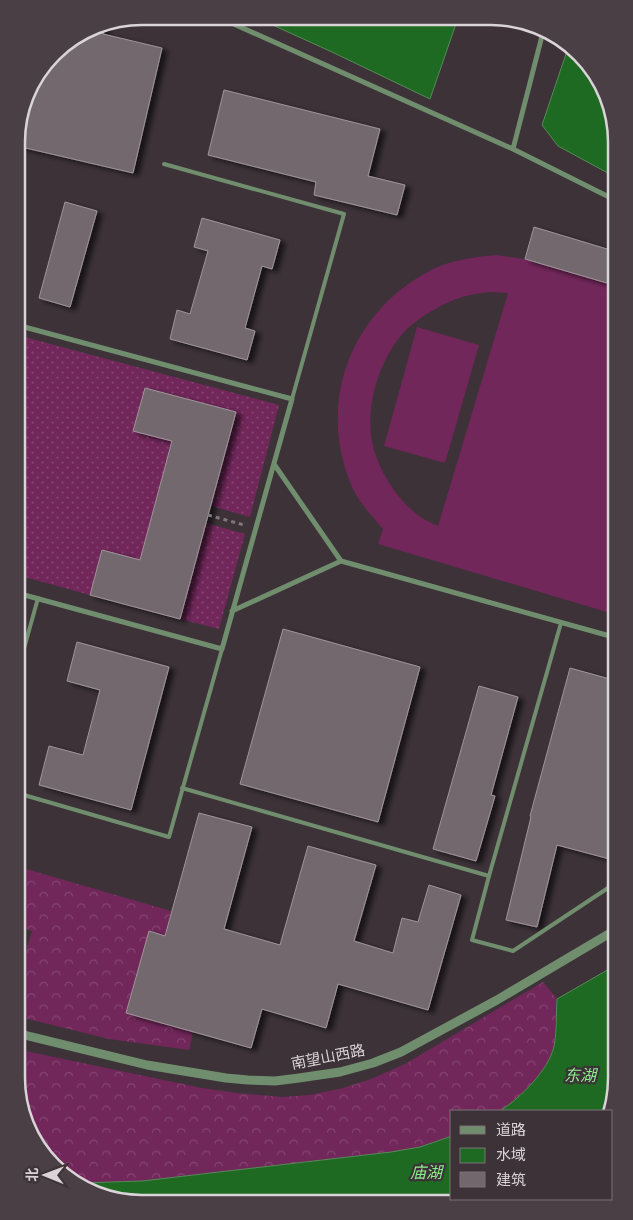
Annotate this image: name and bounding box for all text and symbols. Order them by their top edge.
street label: 南望山西路 [289,1041,366,1072]
water label: 东湖 [564,1066,599,1084]
legend [450,1110,613,1200]
text: 道路 [496,1121,526,1138]
text: 水域 [496,1146,526,1163]
north arrow [20,1150,70,1200]
water label: 庙湖 [410,1163,445,1181]
text: 北 [24,1168,40,1182]
text: 建筑 [496,1171,526,1188]

